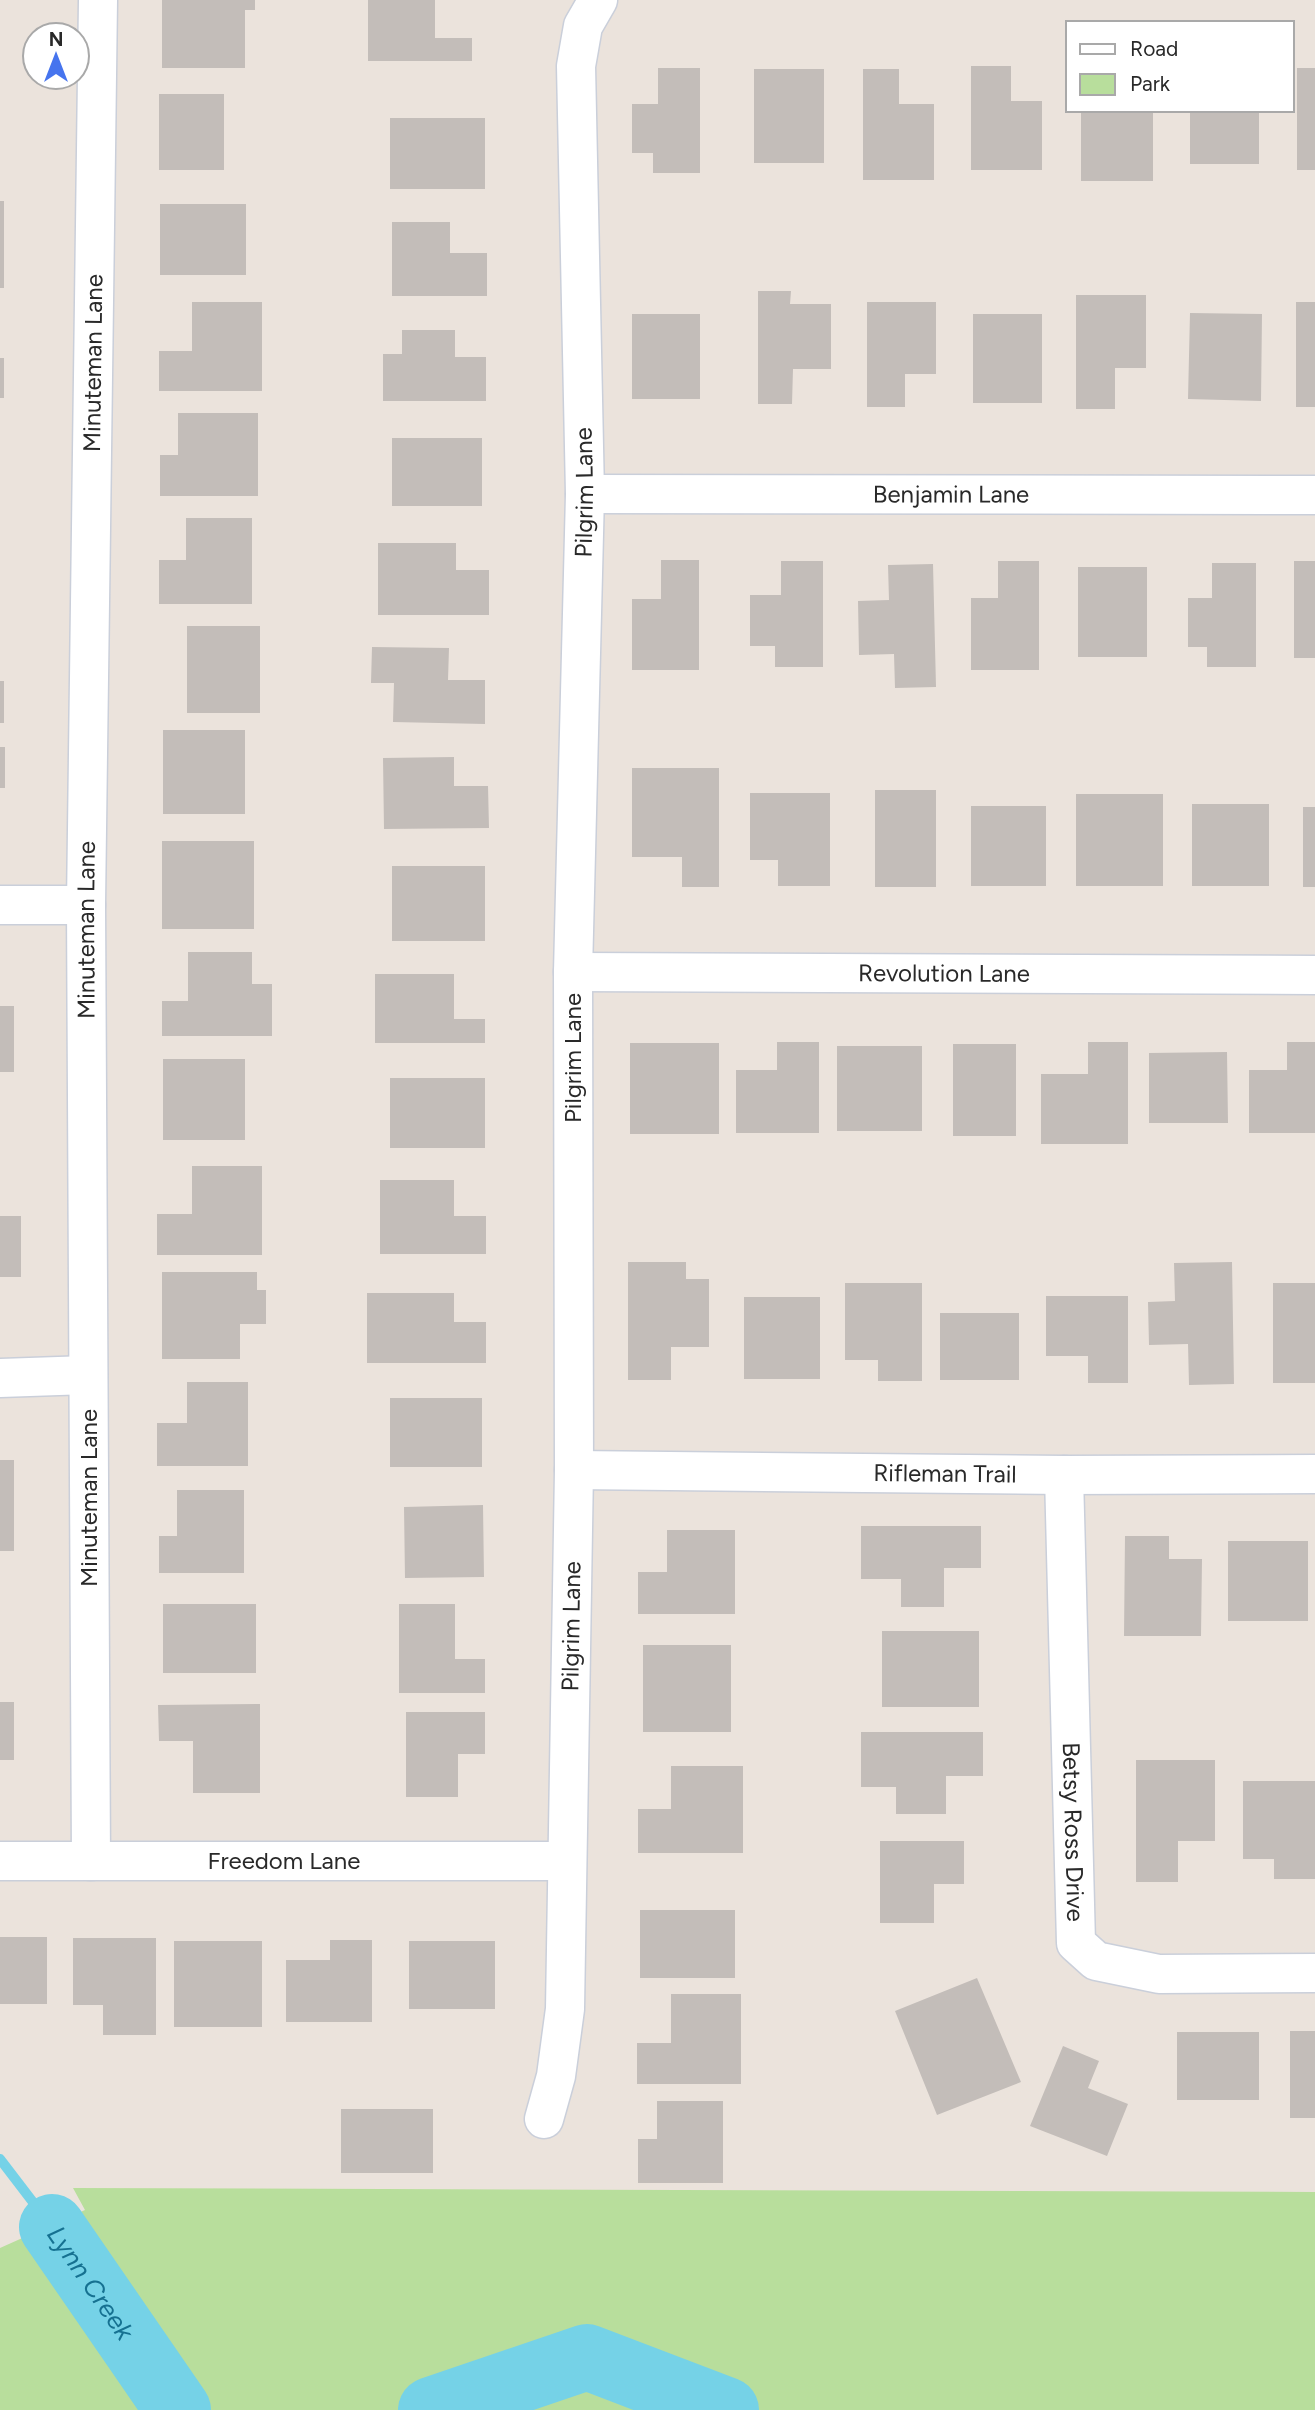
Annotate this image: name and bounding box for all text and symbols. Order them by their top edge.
north arrow [21,21,91,91]
legend [1066,21,1294,112]
text: N [49,28,63,51]
text: Road [1130,36,1178,61]
text: Park [1130,71,1171,96]
street label: Minuteman Lane [77,274,108,452]
street label: Pilgrim Lane [568,427,599,558]
street label: Benjamin Lane [873,479,1029,509]
street label: Minuteman Lane [71,841,101,1019]
street label: Revolution Lane [858,958,1030,988]
street label: Pilgrim Lane [558,993,587,1123]
street label: Minuteman Lane [74,1409,103,1587]
street label: Rifleman Trail [873,1458,1017,1489]
street label: Pilgrim Lane [555,1561,586,1692]
street label: Betsy Ross Drive [1057,1742,1090,1922]
street label: Freedom Lane [208,1846,360,1875]
water label: Lynn Creek [40,2220,142,2347]

